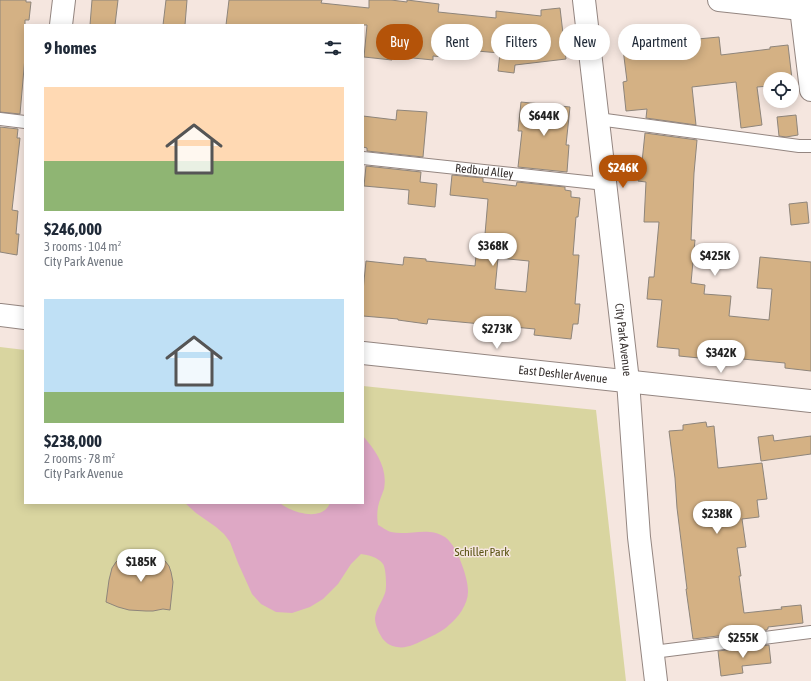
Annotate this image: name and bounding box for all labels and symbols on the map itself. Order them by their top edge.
pin: $644K [516,103,572,137]
pin: $246K [595,155,651,189]
street label: Redbud Alley [455,161,514,181]
pin: $368K [465,233,521,267]
pin: $425K [687,243,743,277]
street label: City Park Avenue [612,303,634,377]
pin: $273K [469,316,525,350]
pin: $342K [693,340,749,374]
street label: East Deshler Avenue [518,363,608,386]
pin: $238K [689,501,745,535]
park label: Schiller Park [455,545,510,559]
pin: $185K [113,549,169,583]
pin: $255K [715,625,771,659]

